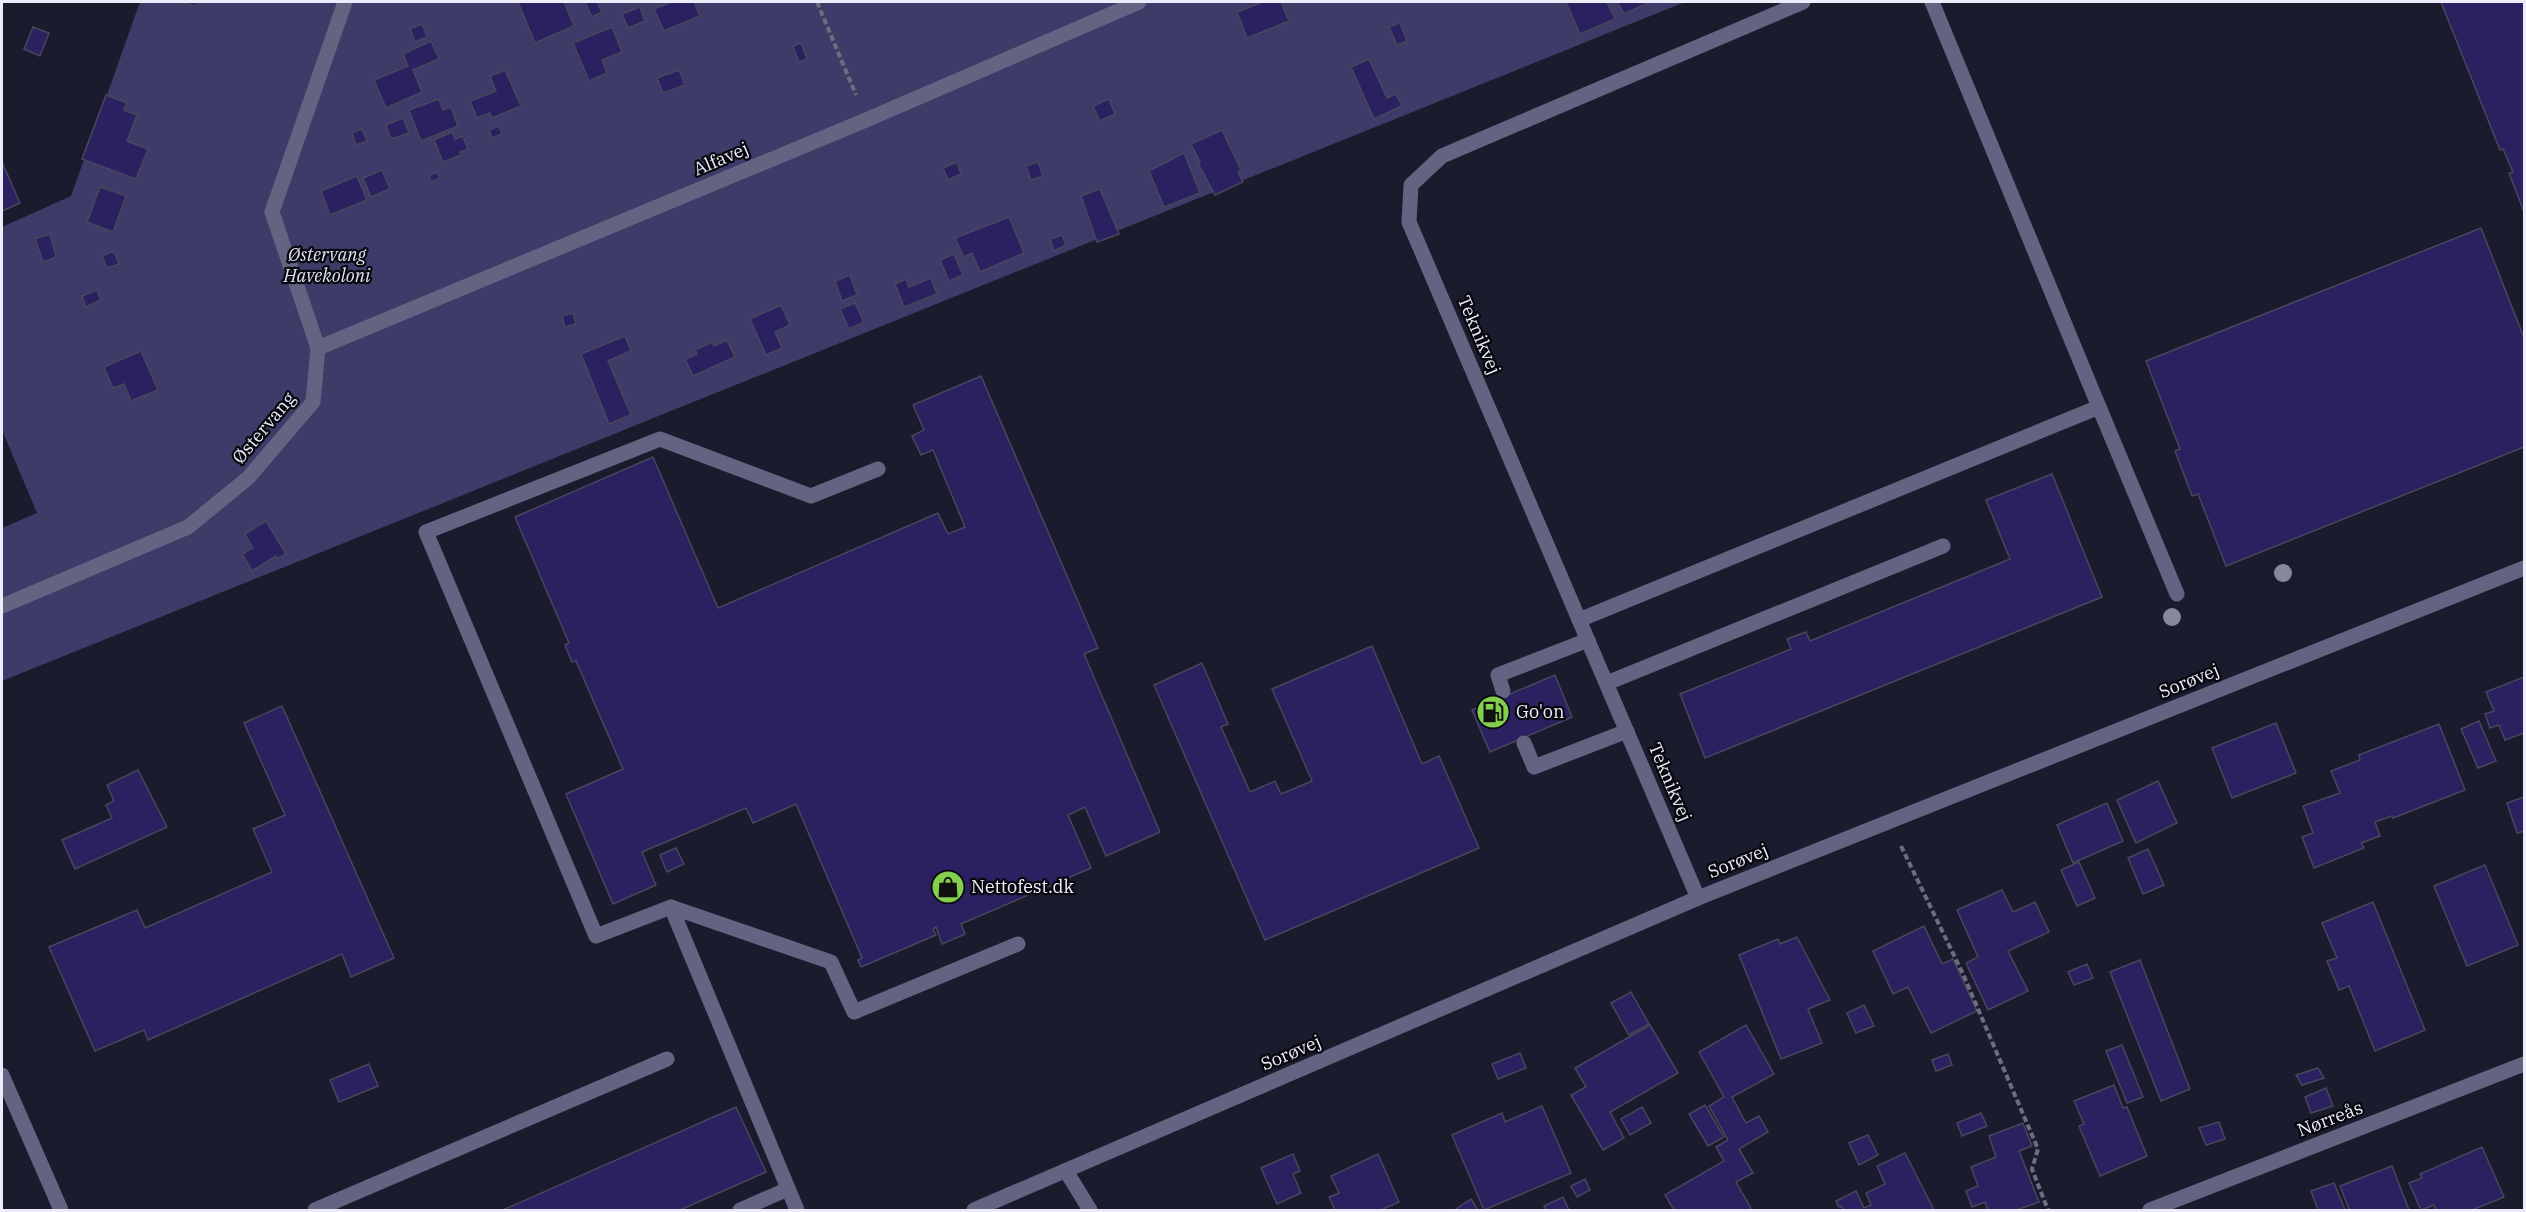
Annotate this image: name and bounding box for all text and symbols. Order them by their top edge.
street label: Alfavej [690,137,752,180]
park label: Østervang Havekoloni [283,243,371,287]
street label: Teknikvej [1453,292,1506,378]
street label: Østervang [227,387,300,468]
street label: Sorøvej [2155,658,2222,703]
fuel station icon: Go'on [1475,694,1511,730]
place label: Go'on [1516,700,1564,723]
street label: Teknikvej [1644,739,1697,825]
street label: Sorøvej [1704,838,1771,883]
shop icon: Nettofest.dk [930,869,966,905]
place label: Nettofest.dk [971,875,1074,898]
street label: Sorøvej [1257,1030,1324,1075]
street label: Nørreås [2294,1096,2366,1142]

